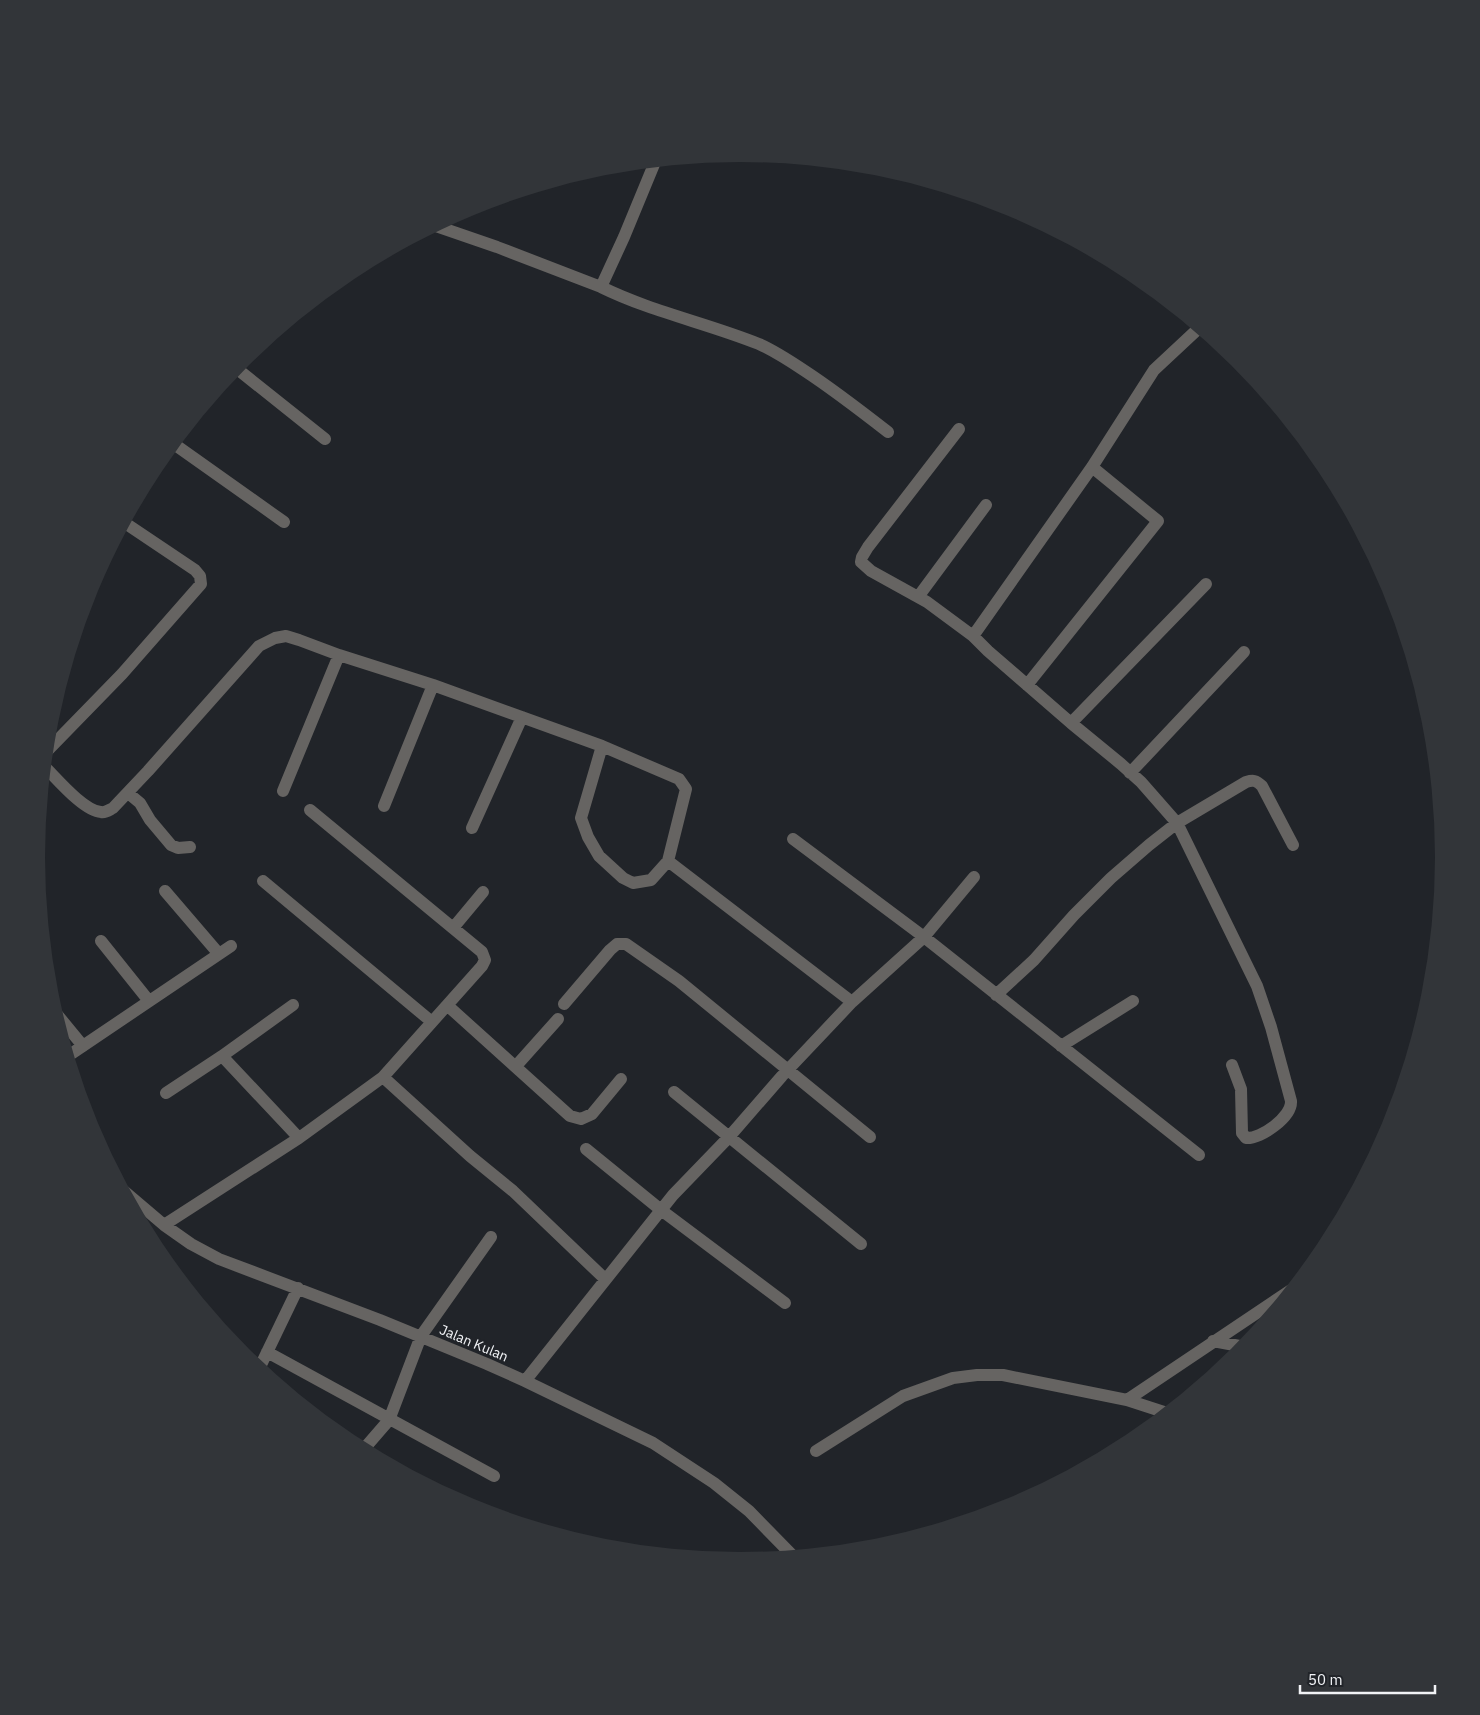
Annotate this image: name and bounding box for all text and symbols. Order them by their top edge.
street label: Jalan Kulan [437,1320,511,1366]
scale bar [1300,1662,1435,1694]
text: 50 m [1308,1670,1343,1689]

